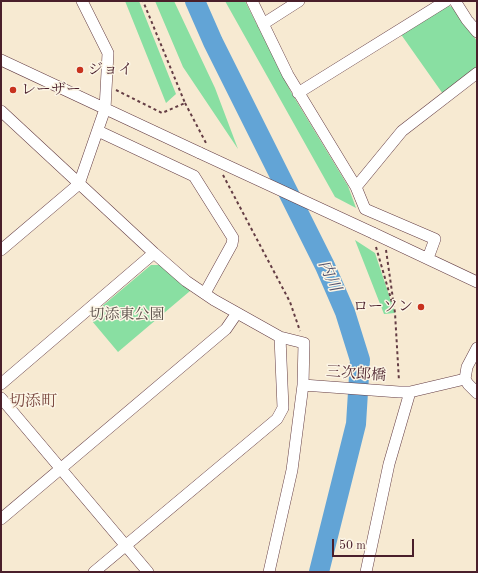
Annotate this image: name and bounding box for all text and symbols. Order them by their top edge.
place label: ジョイ [88,61,133,79]
marker: ジョイ [75,65,85,75]
place label: レーザー [21,81,81,99]
marker: レーザー [8,85,18,95]
water label: 内川 [314,257,344,295]
place label: ローソン [353,298,413,316]
marker: ローソン [416,302,426,312]
park label: 切添東公園 [90,306,164,324]
street label: 三次郎橋 [325,363,387,385]
district label: 切添町 [9,392,57,412]
scale bar [334,531,416,557]
text: 50 m [339,540,366,552]

